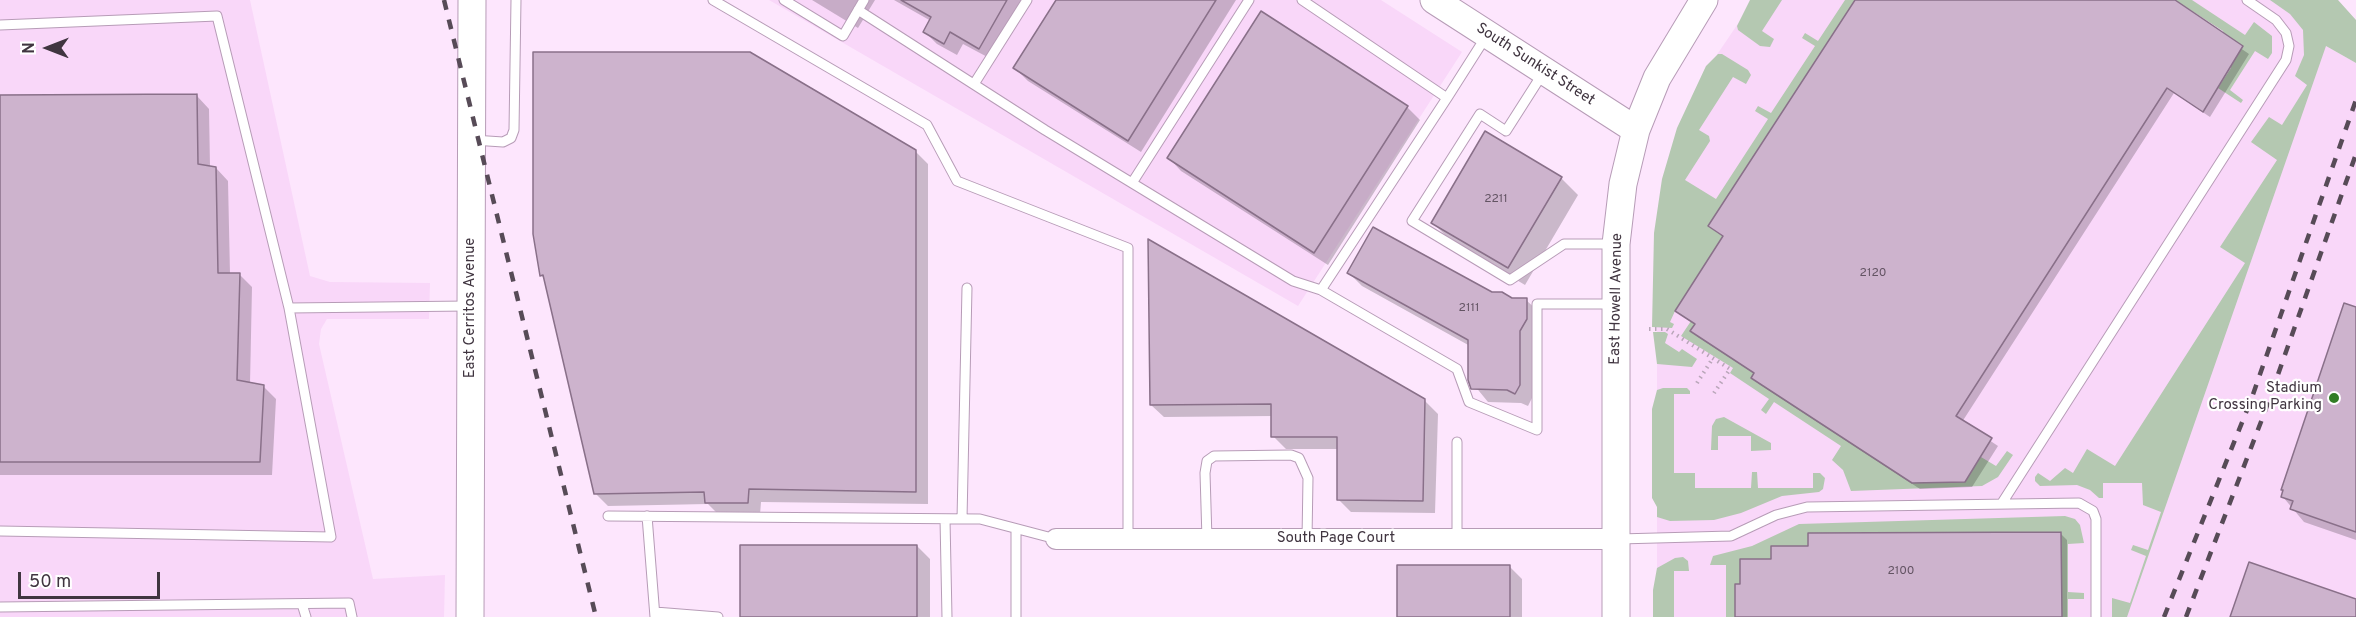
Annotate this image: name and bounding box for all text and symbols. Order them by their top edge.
north arrow [18,18,78,78]
street label: South Sunkist Street [1472,20,1598,110]
text: N [20,42,40,54]
house number: 2211 [1484,193,1508,207]
street label: East Howell Avenue [1607,233,1627,365]
street label: East Cerritos Avenue [462,238,480,378]
house number: 2120 [1860,267,1886,281]
house number: 2111 [1459,302,1479,316]
place label: Stadium Crossing Parking [2208,380,2322,415]
marker: Stadium Crossing Parking [2327,391,2341,405]
street label: South Page Court [1277,530,1395,548]
scale bar [21,560,164,598]
house number: 2100 [1887,565,1915,579]
text: 50 m [29,571,71,594]

